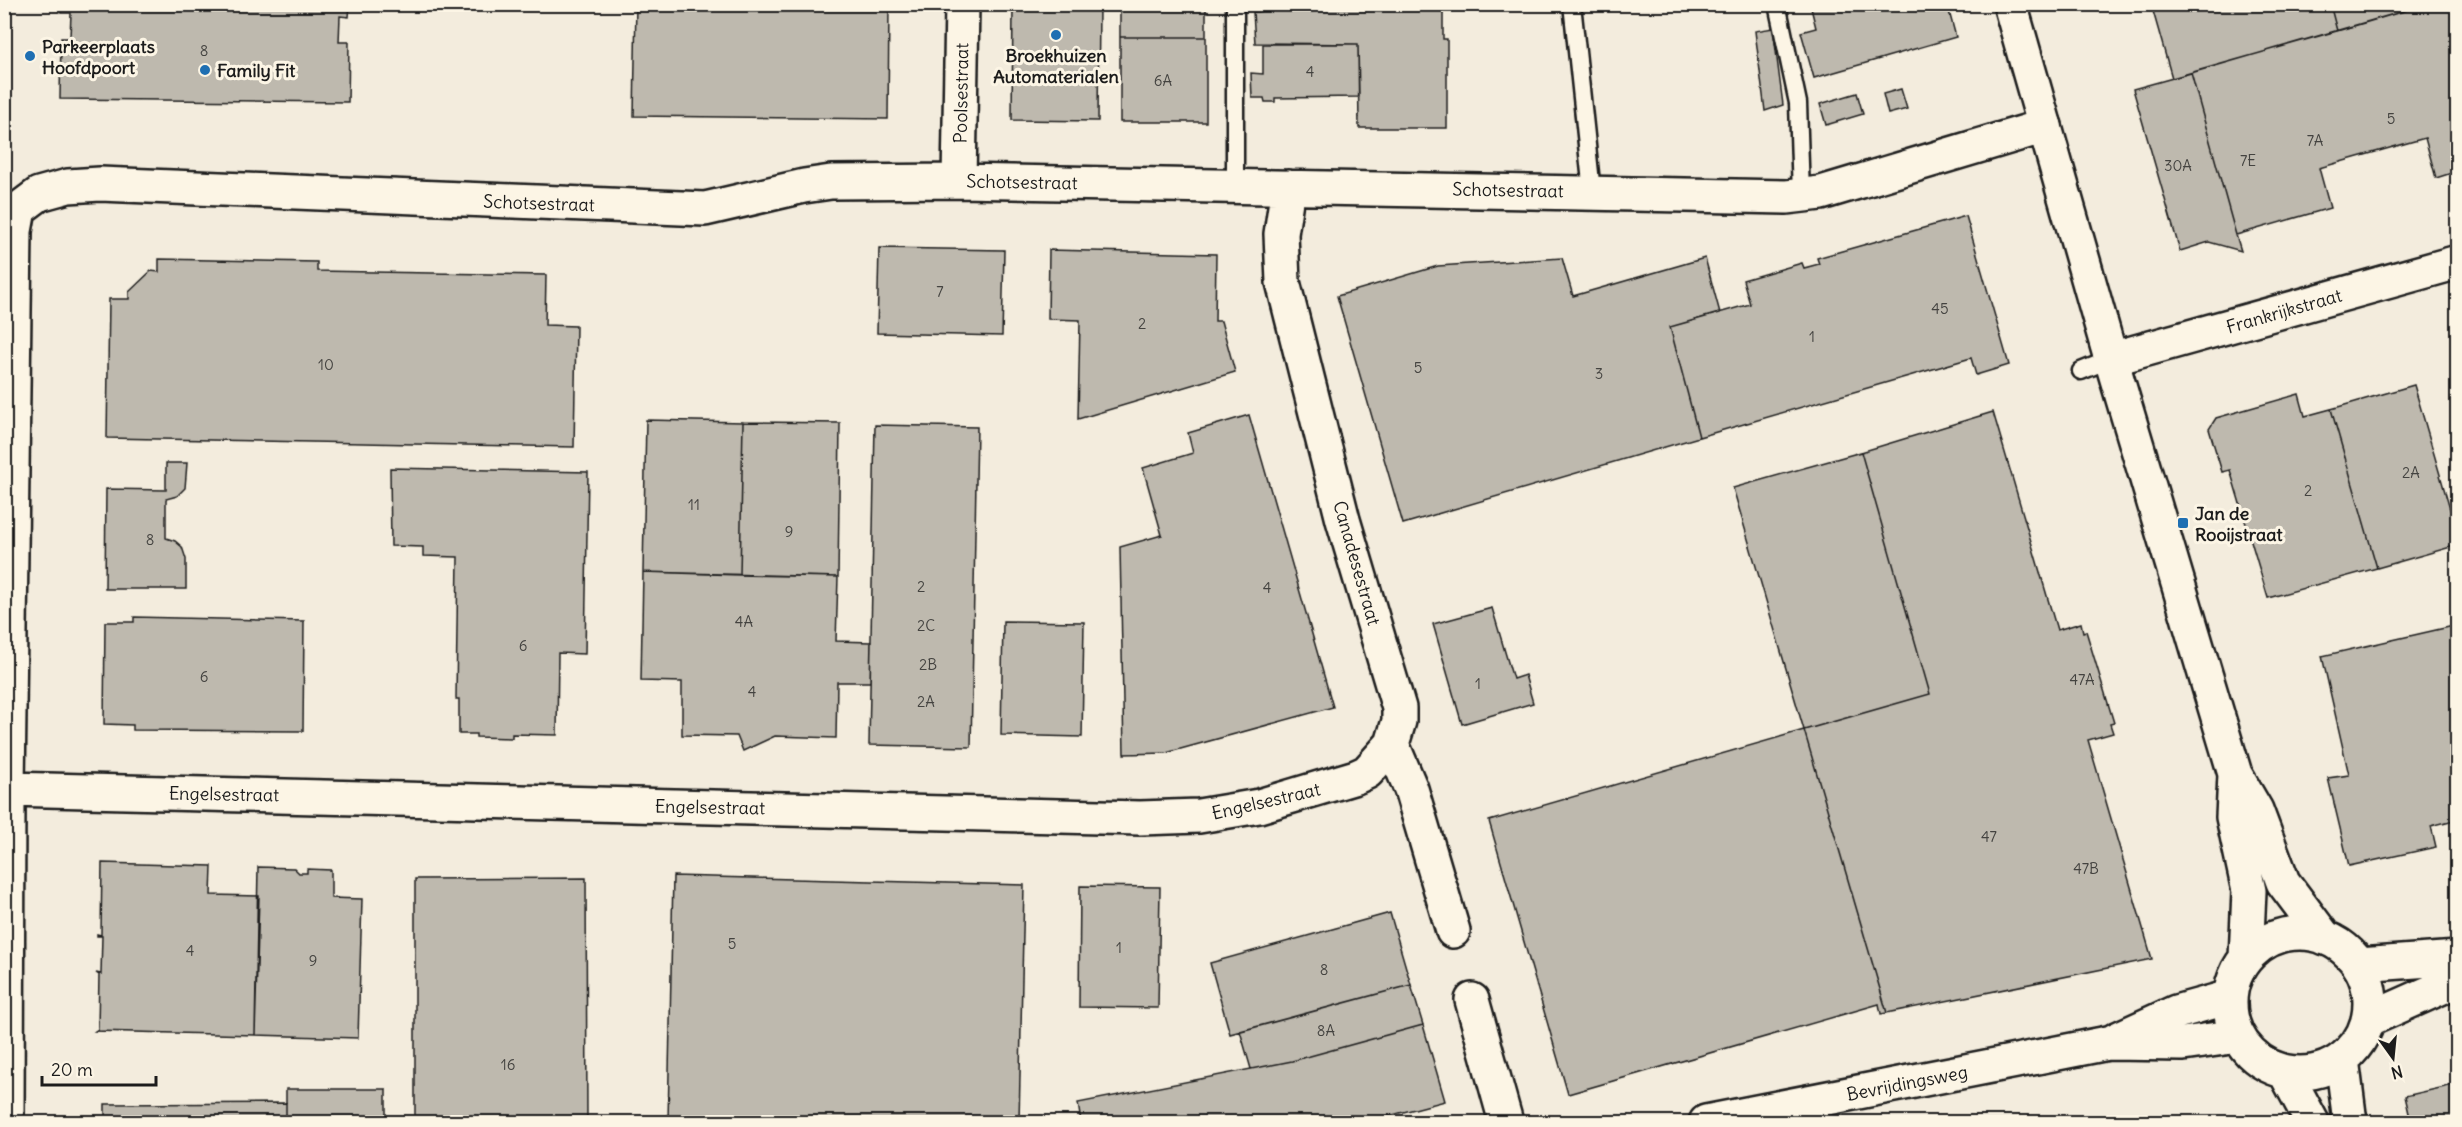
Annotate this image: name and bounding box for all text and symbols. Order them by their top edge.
marker: Broekhuizen Automaterialen [1049,28,1063,42]
place label: Parkeerplaats Hoofdpoort [42,35,155,79]
house number: 8 [200,41,208,60]
street label: Poolsestraat [949,43,973,143]
place label: Broekhuizen Automaterialen [993,44,1119,88]
marker: Parkeerplaats Hoofdpoort [23,49,37,63]
place label: Family Fit [217,59,296,82]
house number: 4 [1306,62,1315,81]
marker: Family Fit [198,63,212,77]
house number: 6A [1154,71,1173,90]
house number: 5 [2387,109,2395,128]
house number: 7A [2307,131,2324,150]
house number: 7E [2240,151,2256,170]
house number: 30A [2164,156,2192,175]
street label: Schotsestraat [966,170,1078,194]
street label: Schotsestraat [1452,178,1564,202]
street label: Schotsestraat [483,190,595,216]
house number: 7 [936,282,944,301]
street label: Frankrijkstraat [2224,284,2344,338]
house number: 45 [1931,299,1949,318]
house number: 2 [1138,314,1146,333]
house number: 1 [1809,327,1815,346]
house number: 10 [318,355,334,374]
house number: 5 [1414,358,1422,377]
house number: 3 [1595,364,1603,383]
house number: 2A [2402,463,2420,482]
house number: 2 [2304,481,2312,500]
house number: 11 [688,495,700,514]
street label: Canadesestraat [1328,498,1386,628]
place label: Jan de Rooijstraat [2195,502,2283,546]
marker: Jan de Rooijstraat [2176,516,2190,530]
house number: 9 [785,522,793,541]
house number: 8 [146,530,154,549]
house number: 2 [917,577,925,596]
house number: 4 [1263,578,1272,597]
house number: 4A [735,612,754,631]
house number: 2C [917,616,935,635]
house number: 6 [519,636,527,655]
house number: 2B [919,655,937,674]
house number: 6 [200,667,208,686]
house number: 47A [2069,670,2095,689]
house number: 1 [1475,674,1481,693]
house number: 4 [748,682,757,701]
house number: 2A [917,692,935,711]
street label: Engelsestraat [1210,777,1322,825]
street label: Engelsestraat [169,782,279,806]
street label: Engelsestraat [655,795,765,819]
house number: 47 [1981,827,1997,846]
house number: 47B [2073,859,2099,878]
house number: 5 [728,934,736,953]
house number: 1 [1116,938,1122,957]
house number: 4 [186,941,195,960]
house number: 9 [309,951,317,970]
house number: 8 [1320,960,1328,979]
house number: 8A [1317,1021,1335,1040]
north arrow [2363,1028,2423,1088]
scale bar [42,1049,156,1087]
house number: 16 [501,1055,515,1074]
text: 20 m [51,1058,93,1081]
street label: Bevrijdingsweg [1845,1060,1969,1106]
text: N [2389,1061,2405,1084]

